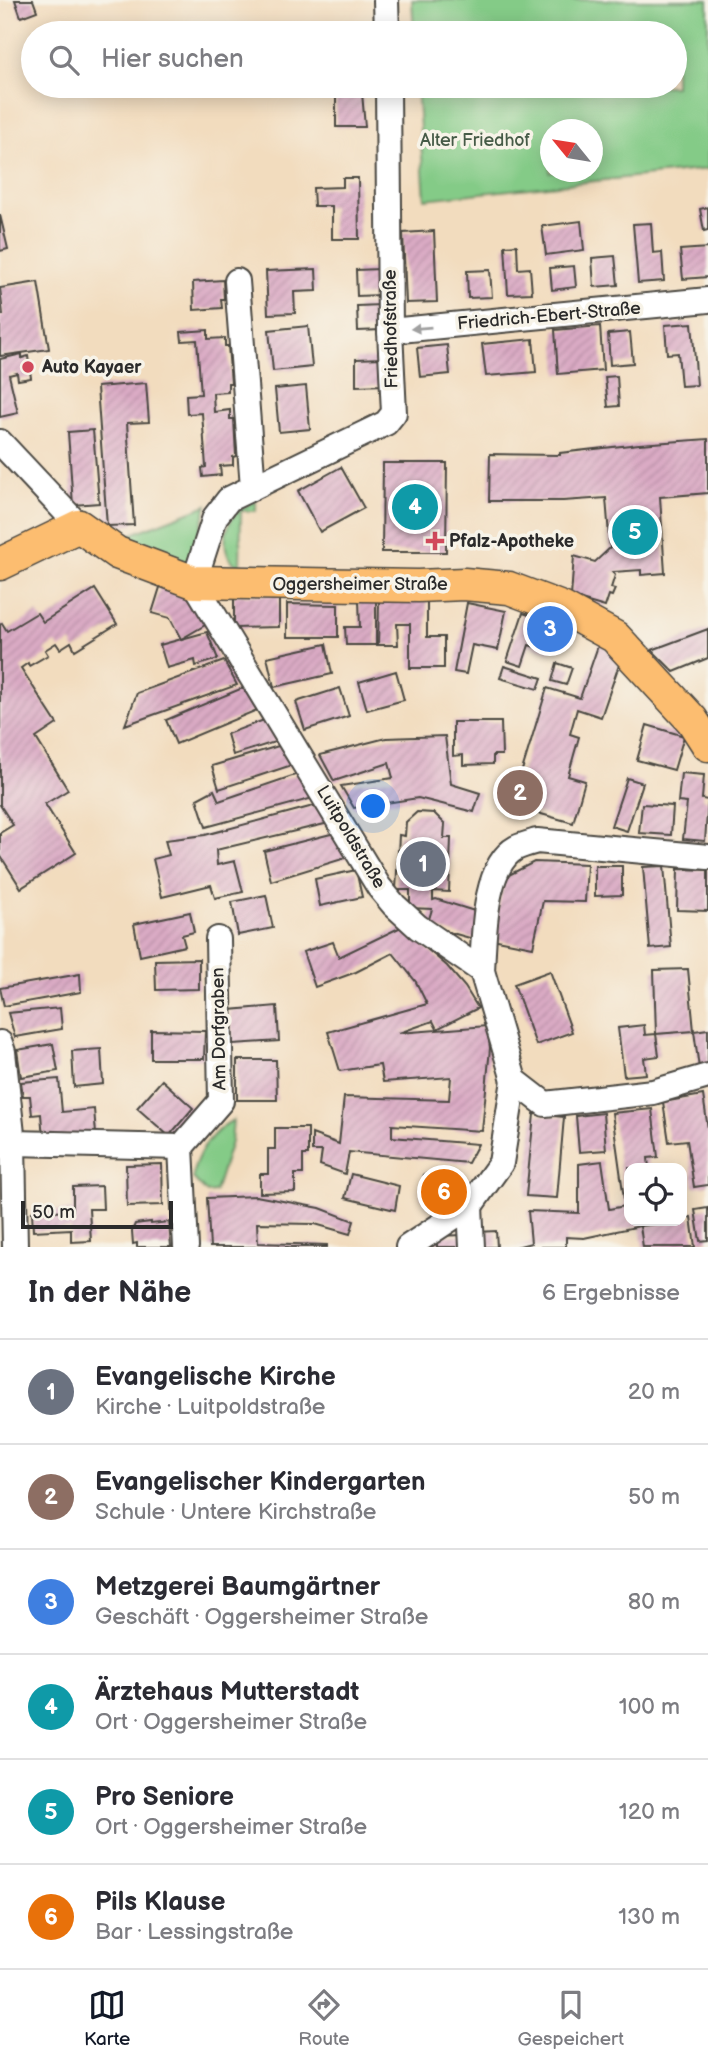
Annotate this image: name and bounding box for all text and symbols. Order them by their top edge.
search box [21,21,687,98]
icon: search [45,41,83,79]
text: Hier suchen [101,44,244,75]
north arrow [540,119,603,182]
park label: Alter Friedhof [420,130,530,151]
street label: Friedhofstraße [379,269,403,389]
street label: Friedrich-Ebert-Straße [456,297,642,334]
one-way arrow [409,323,431,334]
place label: Auto Kayaer [41,357,142,378]
marker: Auto Kayaer [20,359,36,375]
pin: 4 [392,481,438,533]
pin: 5 [612,506,658,558]
place label: Pfalz-Apotheke [449,531,574,552]
marker: Pfalz-Apotheke [427,533,443,549]
street label: Oggersheimer Straße [272,574,448,595]
pin: 3 [527,603,573,655]
pin: 2 [497,767,543,819]
street label: Luitpoldstraße [312,782,390,893]
your location [356,789,390,823]
pin: 1 [400,838,446,890]
street label: Am Dorfgraben [207,967,231,1091]
map controls [624,1163,687,1226]
button: locate [624,1163,687,1226]
pin: 6 [421,1166,467,1218]
scale bar [21,1198,173,1230]
text: 50 m [32,1201,75,1224]
text: In der Nähe [28,1275,191,1311]
text: 6 Ergebnisse [542,1279,680,1307]
text: Evangelische Kirche [95,1362,336,1393]
text: 1 [46,1378,56,1406]
text: 20 m [628,1378,680,1406]
text: Kirche · Luitpoldstraße [95,1393,325,1421]
text: Evangelischer Kindergarten [95,1467,425,1498]
text: 2 [44,1483,58,1511]
text: 50 m [628,1483,680,1511]
text: Schule · Untere Kirchstraße [95,1498,376,1526]
text: Metzgerei Baumgärtner [95,1572,380,1603]
text: 3 [44,1588,58,1616]
text: 80 m [628,1588,680,1616]
text: Geschäft · Oggersheimer Straße [95,1603,428,1631]
text: Ärztehaus Mutterstadt [95,1677,359,1708]
text: 4 [44,1693,58,1721]
text: 100 m [619,1693,680,1721]
text: Ort · Oggersheimer Straße [95,1708,367,1736]
text: Pro Seniore [95,1782,234,1813]
text: 5 [44,1798,58,1826]
text: 120 m [619,1798,680,1826]
text: Ort · Oggersheimer Straße [95,1813,367,1841]
text: Pils Klause [95,1887,225,1918]
text: 6 [44,1903,58,1931]
text: 130 m [618,1903,680,1931]
text: Bar · Lessingstraße [95,1918,293,1946]
tab: Karte [84,1986,130,2051]
tab: Route [298,1986,350,2051]
tab: Gespeichert [518,1986,624,2051]

